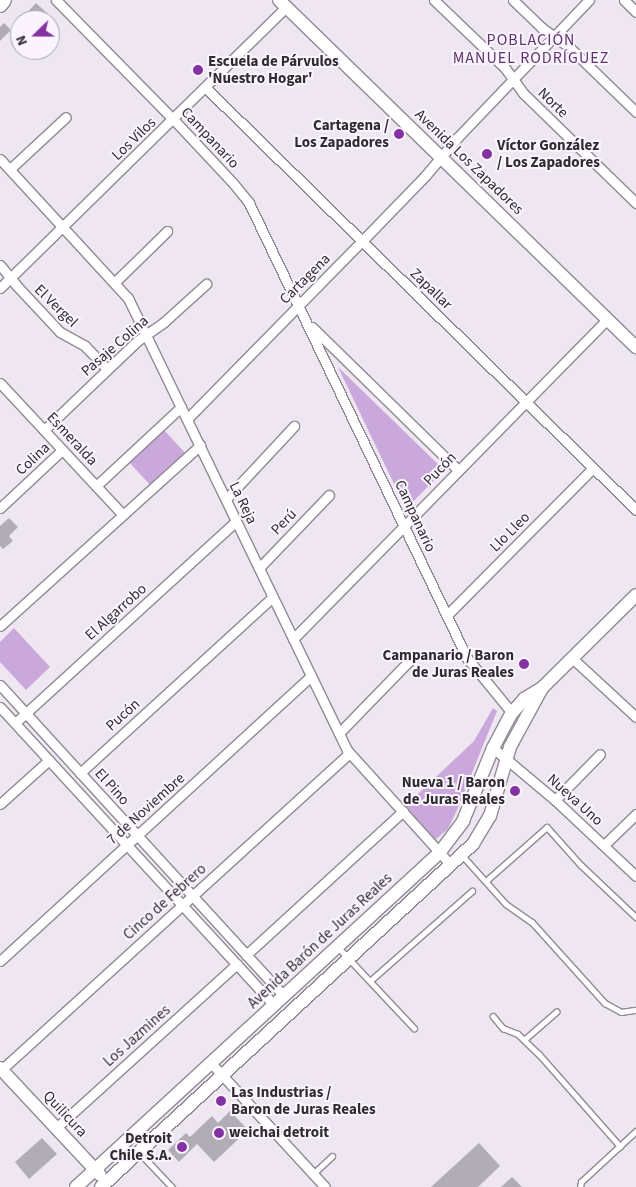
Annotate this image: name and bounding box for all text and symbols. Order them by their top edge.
north arrow [10,10,60,60]
district label: POBLACIÓN MANUEL RODRÍGUEZ [451,30,611,68]
text: N [11,32,33,48]
place label: Escuela de Párvulos 'Nuestro Hogar' [208,52,339,87]
marker: Escuela de Párvulos 'Nuestro Hogar' [192,64,204,76]
street label: Norte [534,84,572,122]
street label: Campanario [177,104,243,172]
street label: Avenida Los Zapadores [411,106,527,218]
street label: Los Vilos [108,114,160,164]
place label: Cartagena / Los Zapadores [294,116,389,151]
marker: Cartagena / Los Zapadores [393,128,405,140]
place label: Víctor González / Los Zapadores [497,136,600,171]
marker: Víctor González / Los Zapadores [481,148,493,160]
street label: Cartagena [276,250,334,308]
street label: Zapallar [406,265,456,313]
street label: El Vergel [31,281,81,331]
street label: Pasaje Colina [78,312,152,380]
street label: Esmeralda [43,409,101,469]
street label: Colina [12,439,54,479]
street label: Pucón [420,449,460,489]
street label: Campanario [391,477,439,555]
street label: La Reja [225,479,261,527]
street label: Perú [267,505,301,539]
street label: Llo Lleo [486,508,534,556]
street label: El Algarrobo [82,580,150,644]
place label: Campanario / Baron de Juras Reales [382,646,514,681]
marker: Campanario / Baron de Juras Reales [518,658,530,670]
street label: Pucón [102,695,144,735]
street label: El Pino [91,765,133,809]
street label: 7 de Noviembre [103,769,189,849]
street label: Nueva Uno [543,770,607,830]
place label: Nueva 1 / Baron de Juras Reales [402,773,505,808]
marker: Nueva 1 / Baron de Juras Reales [509,785,521,797]
street label: Cinco de Febrero [120,860,210,944]
street label: Avenida Barón de Juras Reales [244,869,396,1013]
street label: Los Jazmines [100,1001,174,1071]
place label: Las Industrias / Baron de Juras Reales [231,1083,376,1118]
street label: Quilicura [39,1087,91,1141]
marker: Las Industrias / Baron de Juras Reales [215,1095,227,1107]
place label: weichai detroit [229,1124,329,1142]
marker: weichai detroit [213,1127,225,1139]
place label: Detroit Chile S.A. [110,1129,172,1164]
marker: Detroit Chile S.A. [176,1141,188,1153]

